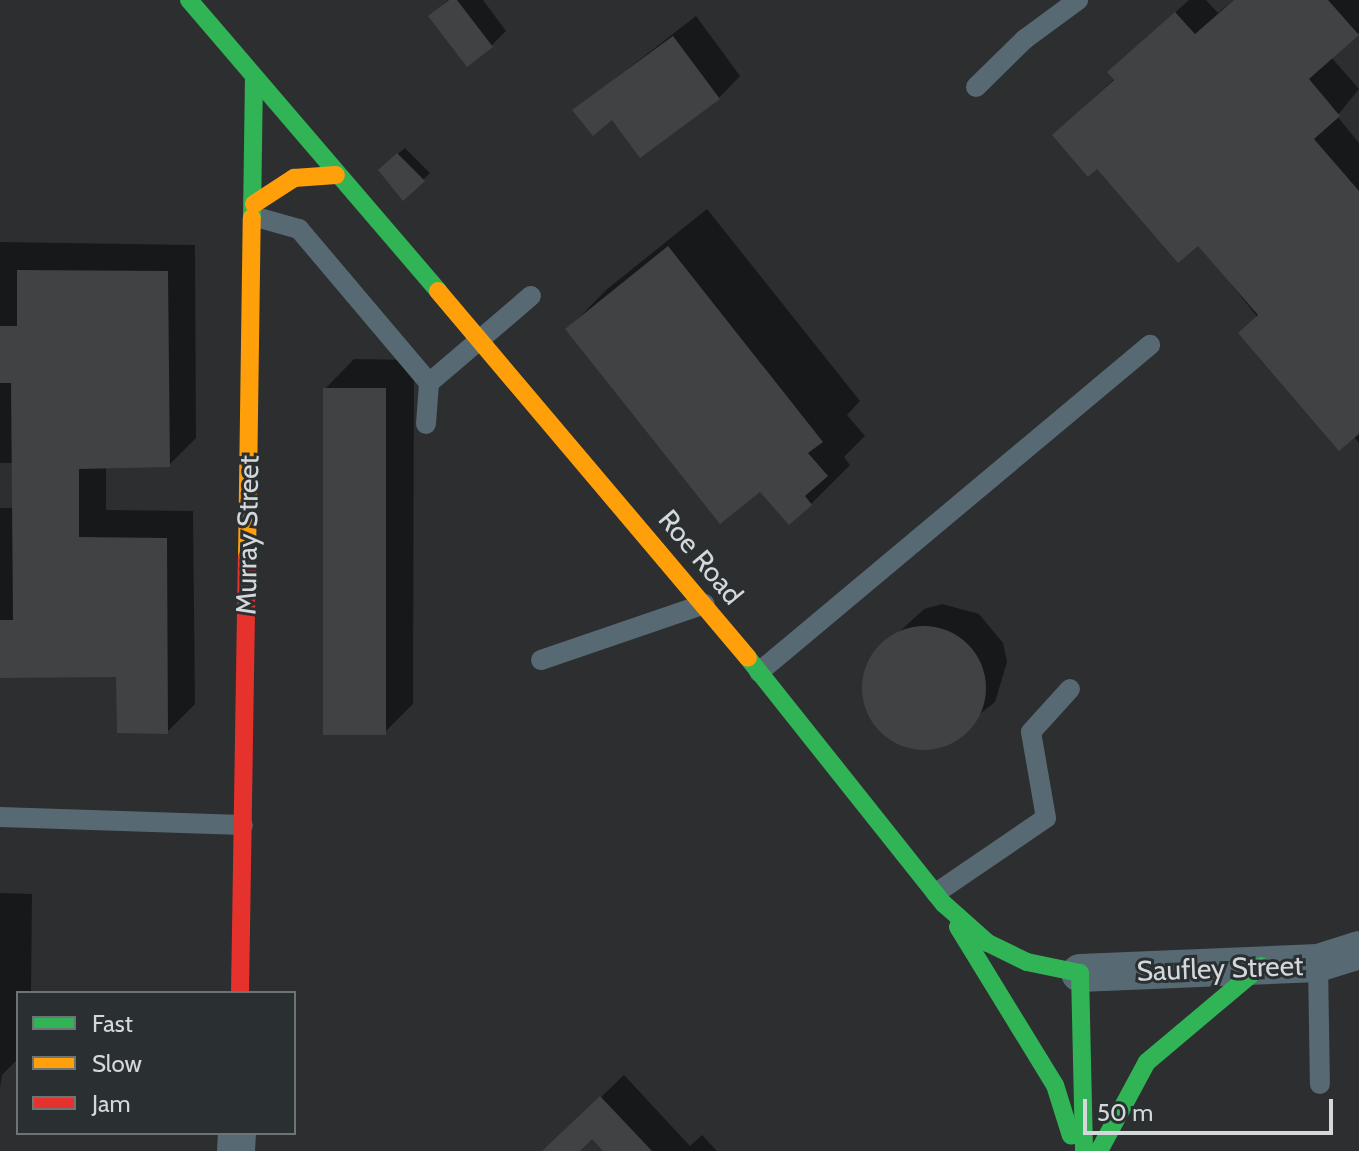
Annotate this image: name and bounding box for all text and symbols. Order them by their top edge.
street label: Murray Street [229,455,265,615]
street label: Roe Road [652,503,750,611]
street label: Saufley Street [1136,948,1304,988]
legend [16,991,296,1135]
text: Fast [92,1009,133,1038]
text: Slow [92,1049,142,1078]
scale bar [1087,1083,1337,1133]
text: Jam [92,1089,130,1118]
text: 50 m [1097,1098,1153,1127]

